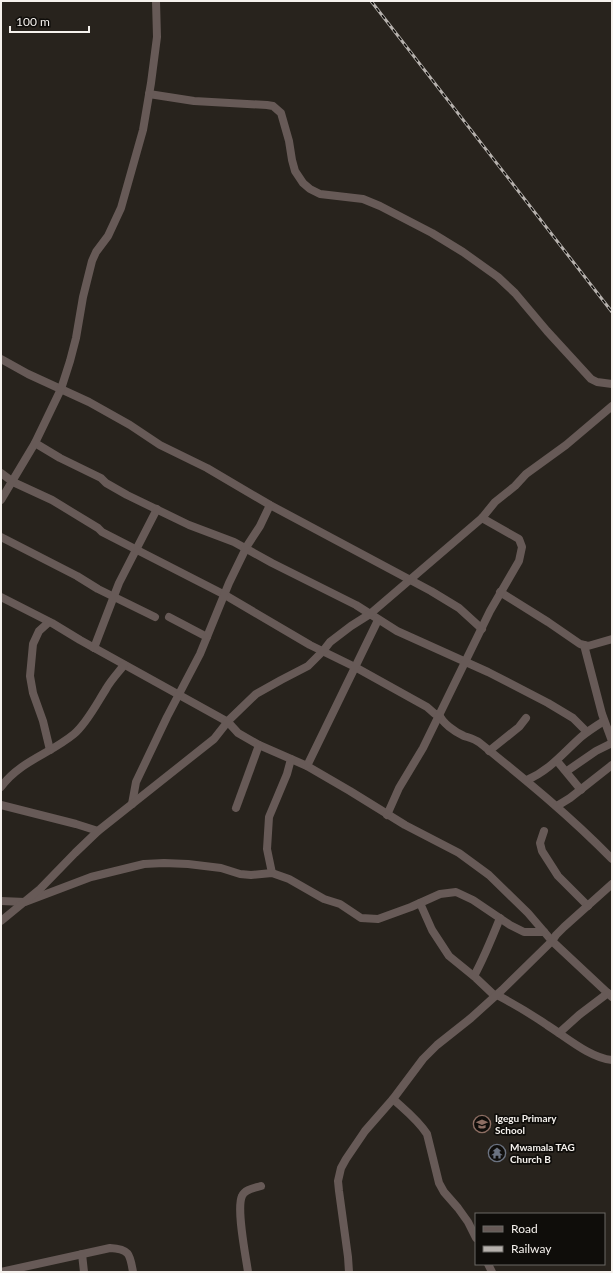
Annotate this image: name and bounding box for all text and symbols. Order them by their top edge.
scale bar [10,8,89,34]
text: 100 m [16,14,50,29]
place label: Igegu Primary School [495,1112,557,1136]
school or university icon: Igegu Primary School [472,1114,492,1134]
place label: Mwamala TAG Church B [510,1141,575,1165]
temple icon: Mwamala TAG Church B [487,1143,507,1163]
legend [475,1213,605,1265]
text: Road [511,1221,538,1236]
text: Railway [511,1241,552,1256]

